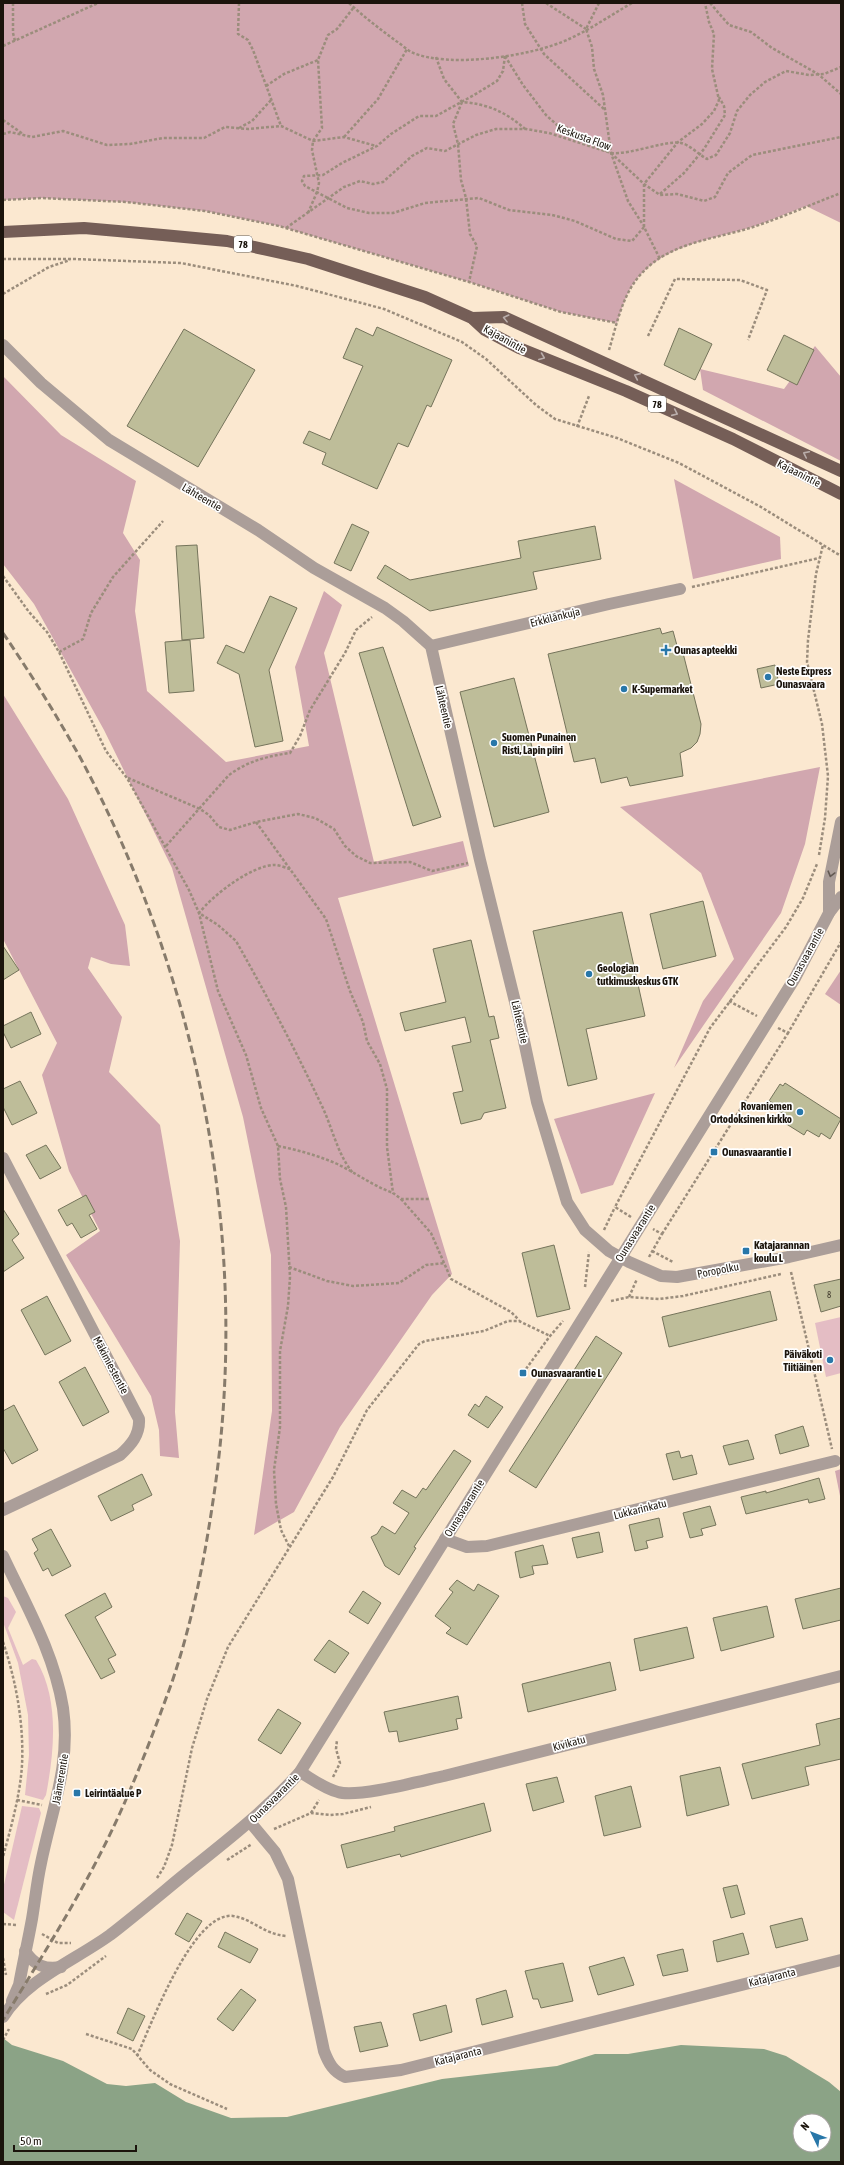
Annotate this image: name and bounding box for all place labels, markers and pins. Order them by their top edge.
place label: Ounas apteekki [674,644,738,656]
marker: Ounas apteekki [661,645,671,655]
place label: Neste Express Ounasvaara [776,665,831,690]
marker: Neste Express Ounasvaara [763,672,773,682]
place label: K-Supermarket [632,683,693,695]
marker: K-Supermarket [619,684,629,694]
place label: Suomen Punainen Risti, Lapin piiri [502,731,576,756]
marker: Suomen Punainen Risti, Lapin piiri [489,738,499,748]
place label: Geologian tutkimuskeskus GTK [596,962,679,987]
marker: Geologian tutkimuskeskus GTK [584,969,594,979]
place label: Rovaniemen Ortodoksinen kirkko [710,1100,792,1125]
marker: Rovaniemen Ortodoksinen kirkko [795,1107,805,1117]
place label: Ounasvaarantie I [722,1146,791,1158]
marker: Ounasvaarantie I [709,1147,719,1157]
place label: Katajarannan koulu L [754,1239,809,1264]
marker: Katajarannan koulu L [741,1246,751,1256]
place label: Päiväkoti Tiitiäinen [783,1348,822,1373]
marker: Päiväkoti Tiitiäinen [825,1355,835,1365]
place label: Ounasvaarantie L [531,1367,602,1379]
marker: Ounasvaarantie L [518,1368,528,1378]
place label: Leirintäalue P [85,1787,142,1799]
marker: Leirintäalue P [72,1788,82,1798]

